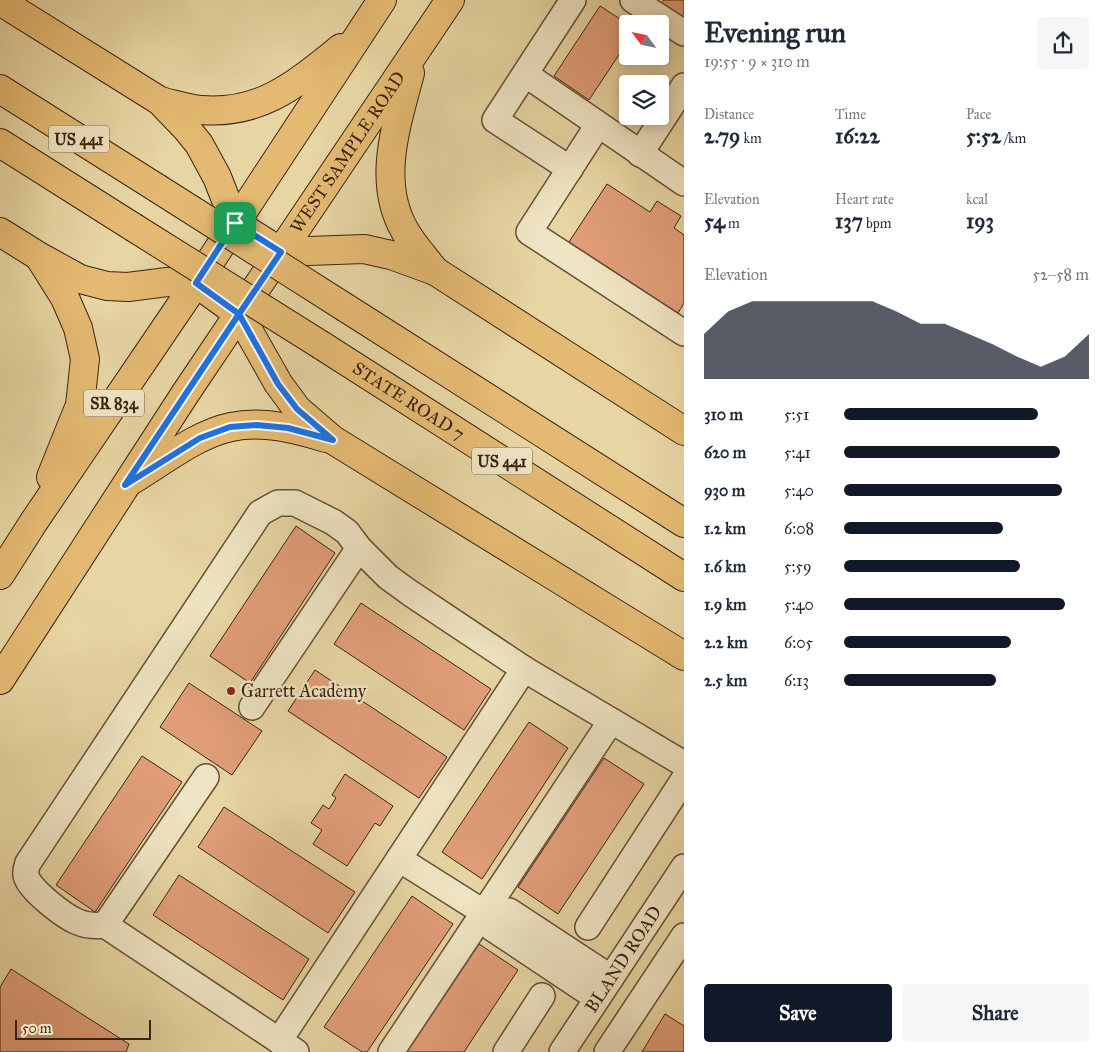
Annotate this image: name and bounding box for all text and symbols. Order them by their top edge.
north arrow [619,15,669,65]
map controls [619,15,669,125]
text: Evening run [704,15,846,50]
button: share [1037,17,1089,69]
text: 19:55 · 9 × 310 m [704,52,810,71]
street label: WEST SAMPLE ROAD [285,67,410,237]
button: layers [619,75,669,125]
text: Distance [704,106,754,123]
text: Time [835,106,866,123]
text: Pace [966,106,991,123]
text: 2.79 [704,123,740,149]
text: 16:22 [835,123,880,149]
text: 5:52 [966,123,1001,149]
road number: US 441 [49,126,109,152]
text: km [740,130,762,147]
text: /km [1001,130,1026,147]
text: Elevation [704,191,760,208]
text: Heart rate [835,191,894,208]
text: kcal [966,191,988,208]
pin [214,202,256,244]
text: 54 [704,208,725,234]
text: 137 [835,208,863,234]
text: 193 [966,208,994,234]
icon: arrive [221,209,249,237]
text: m [725,215,740,232]
text: bpm [863,215,891,232]
text: Elevation [704,265,768,284]
text: 52–58 m [1032,265,1089,284]
street label: STATE ROAD 7 [348,357,469,445]
road number: SR 834 [84,389,144,416]
text: 310 m [704,405,743,424]
text: 5:51 [784,405,809,424]
text: 620 m [704,443,746,462]
text: 5:41 [784,443,811,462]
road number: US 441 [472,448,532,474]
text: 930 m [704,481,745,500]
text: 5:40 [784,481,814,500]
text: 1.2 km [704,519,746,538]
text: 6:08 [784,519,814,538]
text: 1.6 km [704,557,746,576]
text: 5:59 [784,557,812,576]
text: 1.9 km [704,595,747,614]
text: 5:40 [784,595,814,614]
text: 2.2 km [704,633,748,652]
text: 6:05 [784,633,813,652]
text: 2.5 km [704,671,747,690]
text: 6:13 [784,671,809,690]
place label: Garrett Academy [241,680,367,702]
marker: Garrett Academy [225,685,237,697]
street label: BLAND ROAD [580,902,666,1017]
button: Save [704,984,892,1042]
button: Share [902,984,1089,1042]
scale bar [15,1017,151,1040]
text: 50 m [22,1020,51,1037]

